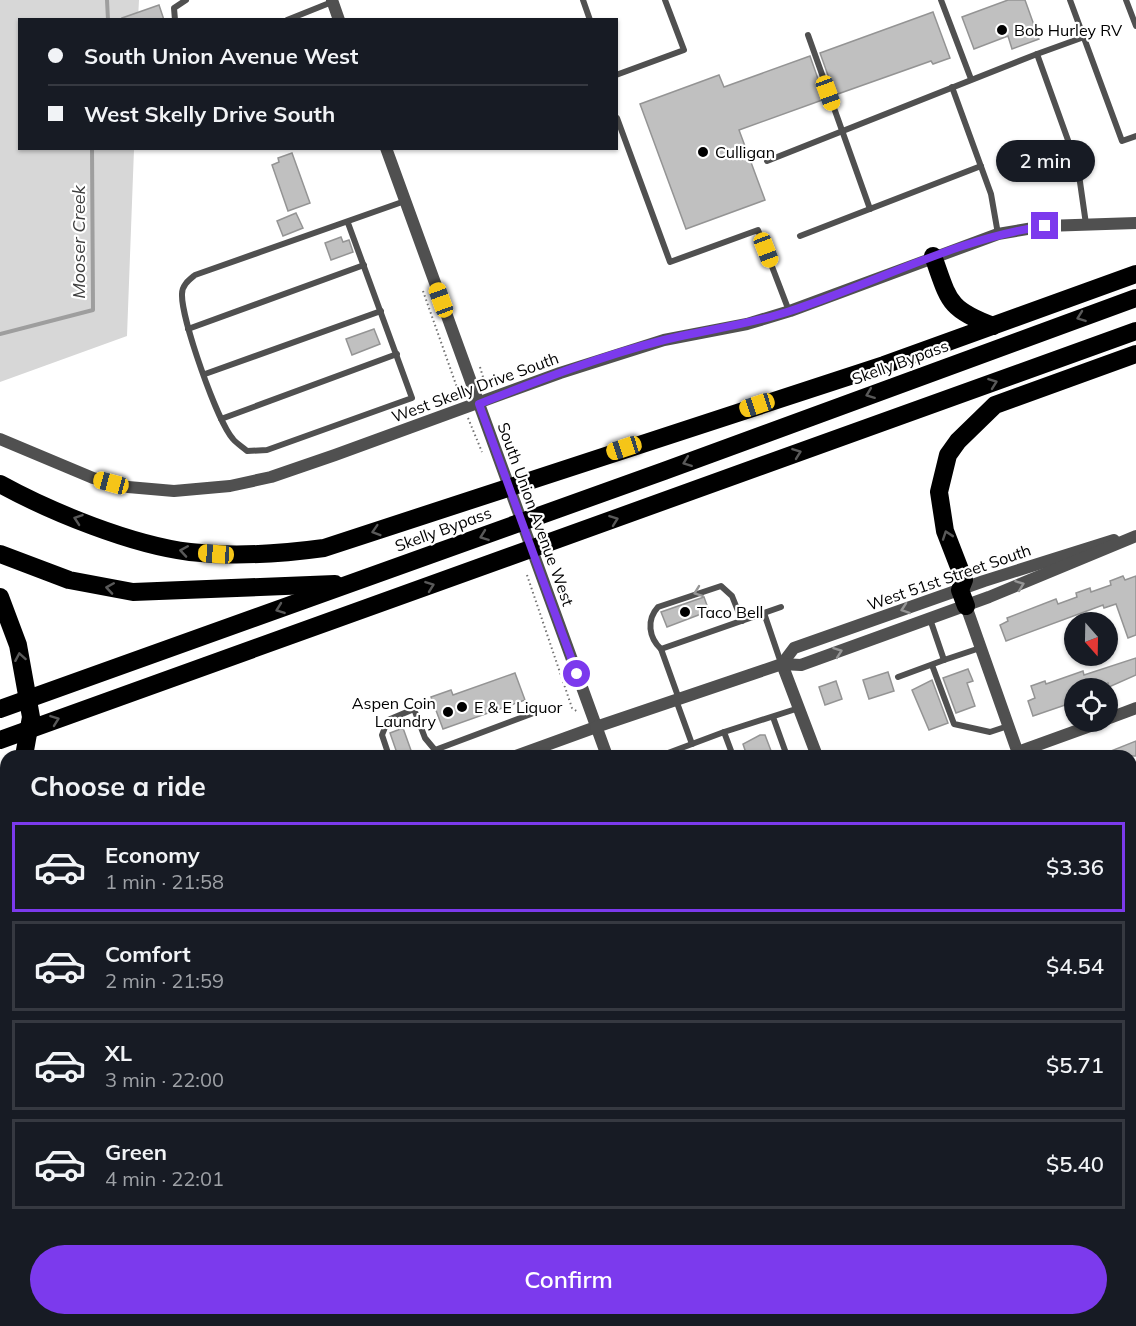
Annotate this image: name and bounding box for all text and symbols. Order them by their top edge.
place label: Bob Hurley RV [1014,20,1123,40]
marker: Bob Hurley RV [995,23,1009,37]
text: South Union Avenue West [84,42,358,70]
car [813,73,843,113]
text: West Skelly Drive South [84,100,335,128]
callout: 2 min [996,139,1094,181]
place label: Culligan [715,142,775,162]
marker: Culligan [696,145,710,159]
text: 2 min [1020,148,1071,173]
water label: Mooser Creek [67,185,90,299]
route end [1031,212,1058,239]
car [751,230,781,270]
car [426,280,456,320]
one-way arrow [1076,310,1087,323]
street label: Skelly Bypass [849,335,951,389]
street label: West Skelly Drive South [389,347,561,427]
one-way arrow [987,377,998,390]
one-way arrow [865,387,876,399]
car [737,391,777,419]
street label: South Union Avenue West [493,419,579,609]
car [604,434,644,462]
one-way arrow [791,448,802,461]
one-way arrow [682,455,693,468]
car [91,470,131,496]
street label: Skelly Bypass [392,502,494,556]
one-way arrow [73,513,84,526]
one-way arrow [608,514,619,527]
one-way arrow [371,524,382,536]
one-way arrow [479,528,490,541]
one-way arrow [942,530,955,541]
street label: West 51st Street South [865,540,1033,614]
car [197,544,235,564]
one-way arrow [180,545,189,557]
one-way arrow [425,580,435,593]
one-way arrow [1014,580,1025,592]
one-way arrow [106,583,115,595]
one-way arrow [693,585,704,598]
one-way arrow [276,601,286,614]
place label: Taco Bell [697,602,763,622]
one-way arrow [900,602,911,615]
marker: Taco Bell [678,605,692,619]
north arrow [1064,612,1118,666]
map controls [1064,612,1118,732]
one-way arrow [832,646,843,659]
one-way arrow [14,652,27,662]
route start [563,660,590,687]
button: locate [1064,678,1118,732]
place label: Aspen Coin Laundry [352,693,437,731]
place label: E & E Liquor [474,697,563,717]
marker: E & E Liquor [455,700,469,714]
marker: Aspen Coin Laundry [441,705,455,719]
one-way arrow [49,715,60,728]
text: Choose a ride [30,769,206,803]
icon: car [33,840,87,894]
text: Economy [105,841,200,869]
text: $3.36 [1046,853,1104,881]
text: 1 min · 21:58 [105,869,224,894]
icon: car [33,939,87,993]
text: Comfort [105,940,191,968]
text: $4.54 [1046,952,1104,980]
text: 2 min · 21:59 [105,968,224,993]
icon: car [33,1038,87,1092]
text: XL [105,1039,132,1067]
text: $5.71 [1046,1051,1104,1079]
text: 3 min · 22:00 [105,1067,224,1092]
icon: car [33,1137,87,1191]
text: Green [105,1138,167,1166]
text: $5.40 [1046,1150,1104,1178]
text: 4 min · 22:01 [105,1166,224,1191]
button: Confirm [30,1245,1107,1314]

